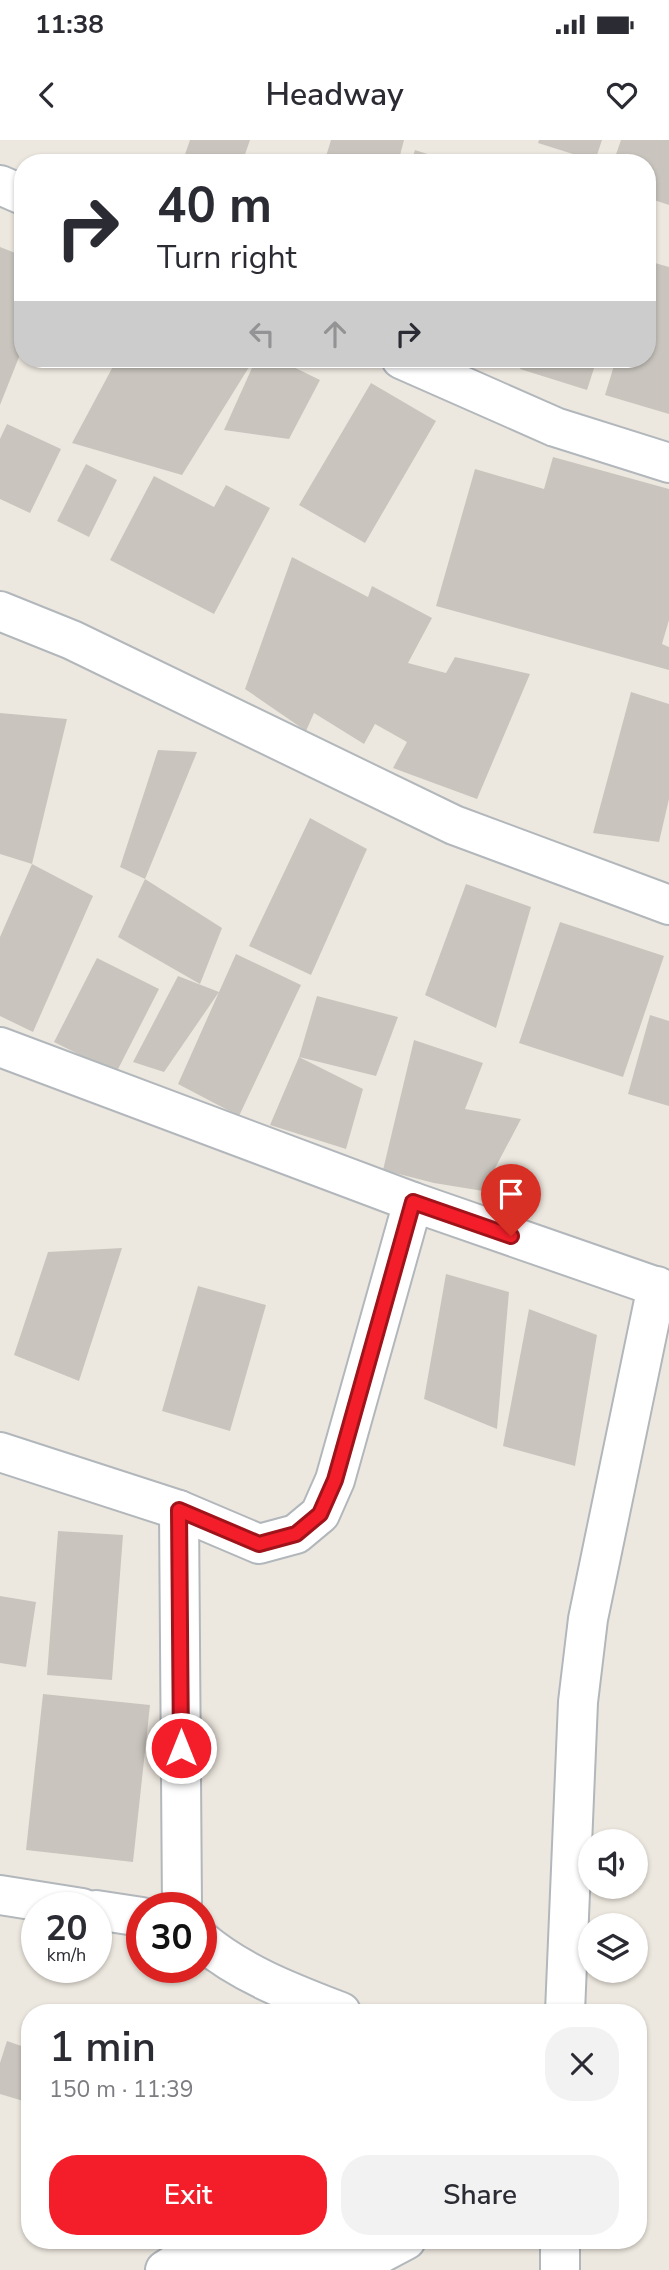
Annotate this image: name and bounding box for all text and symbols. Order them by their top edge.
text: 11:38 [35,7,104,42]
text: Headway [265,73,404,116]
icon: back [28,76,66,114]
icon: heart [603,76,641,114]
text: 40 m [157,172,272,239]
icon: right [42,182,133,273]
text: Turn right [157,236,297,279]
icon: left [243,315,281,353]
icon: ahead [316,315,354,353]
icon: right [389,315,427,353]
pin [481,1164,541,1236]
icon: arrive [492,1175,530,1213]
position arrow [144,1711,218,1785]
map controls [578,1829,648,1983]
button: sound [578,1829,648,1899]
speed limit sign: 30 [126,1892,217,1983]
text: 20 [45,1905,88,1952]
button: layers [578,1913,648,1983]
text: km/h [47,1943,86,1967]
text: 1 min [49,2019,156,2076]
button: close [545,2027,619,2101]
text: 150 m · 11:39 [49,2074,194,2105]
button: Exit [49,2155,327,2235]
button: Share [341,2155,619,2235]

